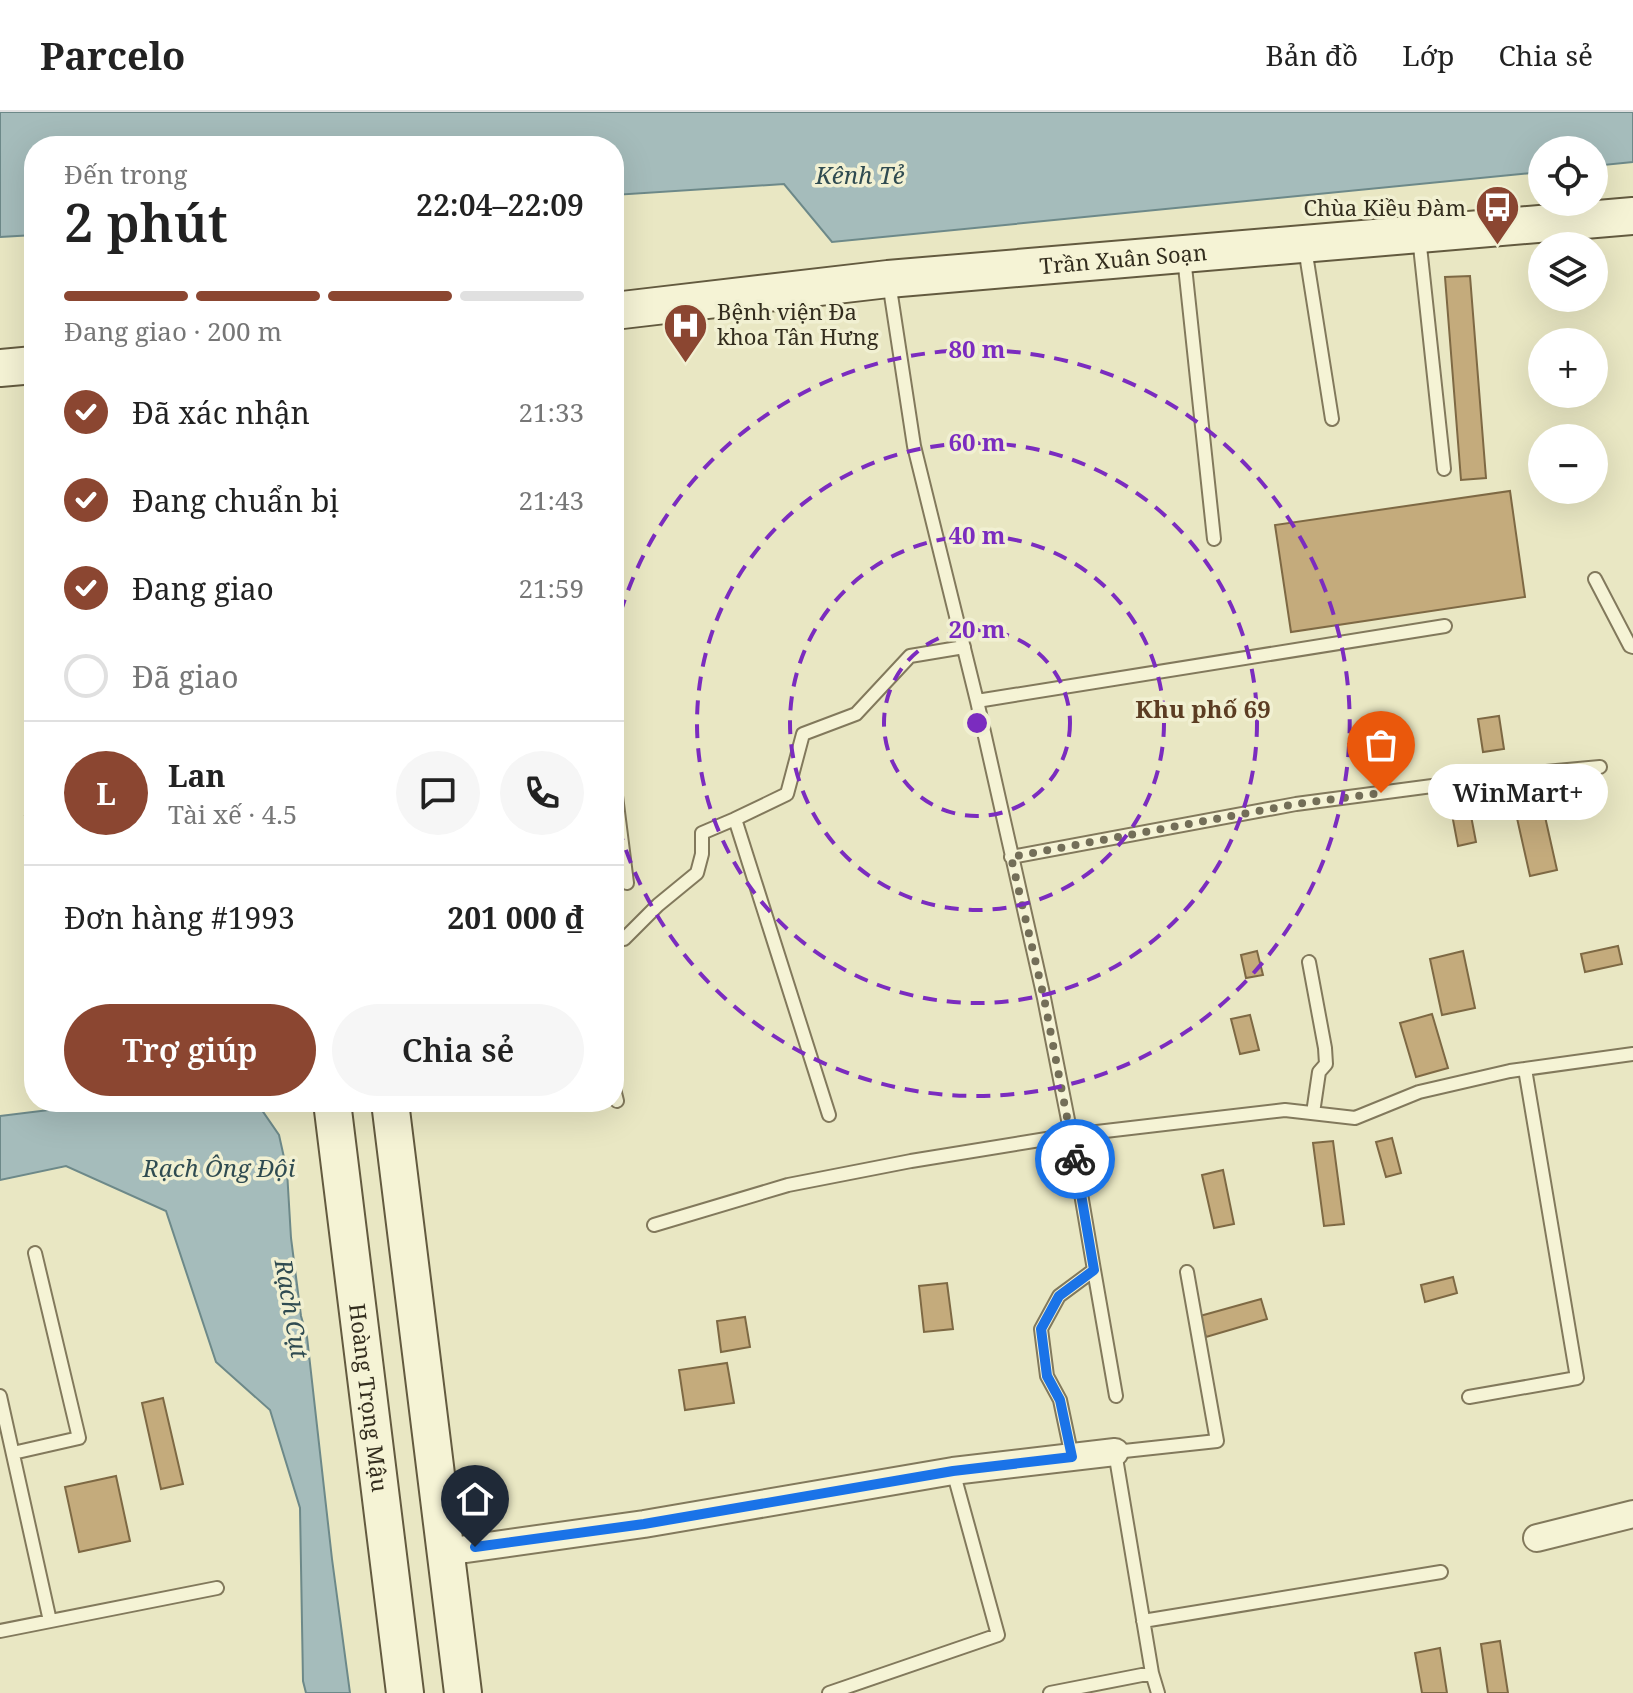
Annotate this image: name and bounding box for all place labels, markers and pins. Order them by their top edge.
bus stop icon: Chùa Kiều Đàm [1473,184,1521,247]
place label: Chùa Kiều Đàm [1303,192,1466,222]
place label: Bệnh viện Đa khoa Tân Hưng [717,296,879,351]
hospital icon: Bệnh viện Đa khoa Tân Hưng [662,301,710,364]
centre of rings [963,709,991,737]
pin [1347,711,1415,793]
callout: WinMart+ [1429,765,1609,821]
pin [441,1465,509,1547]

